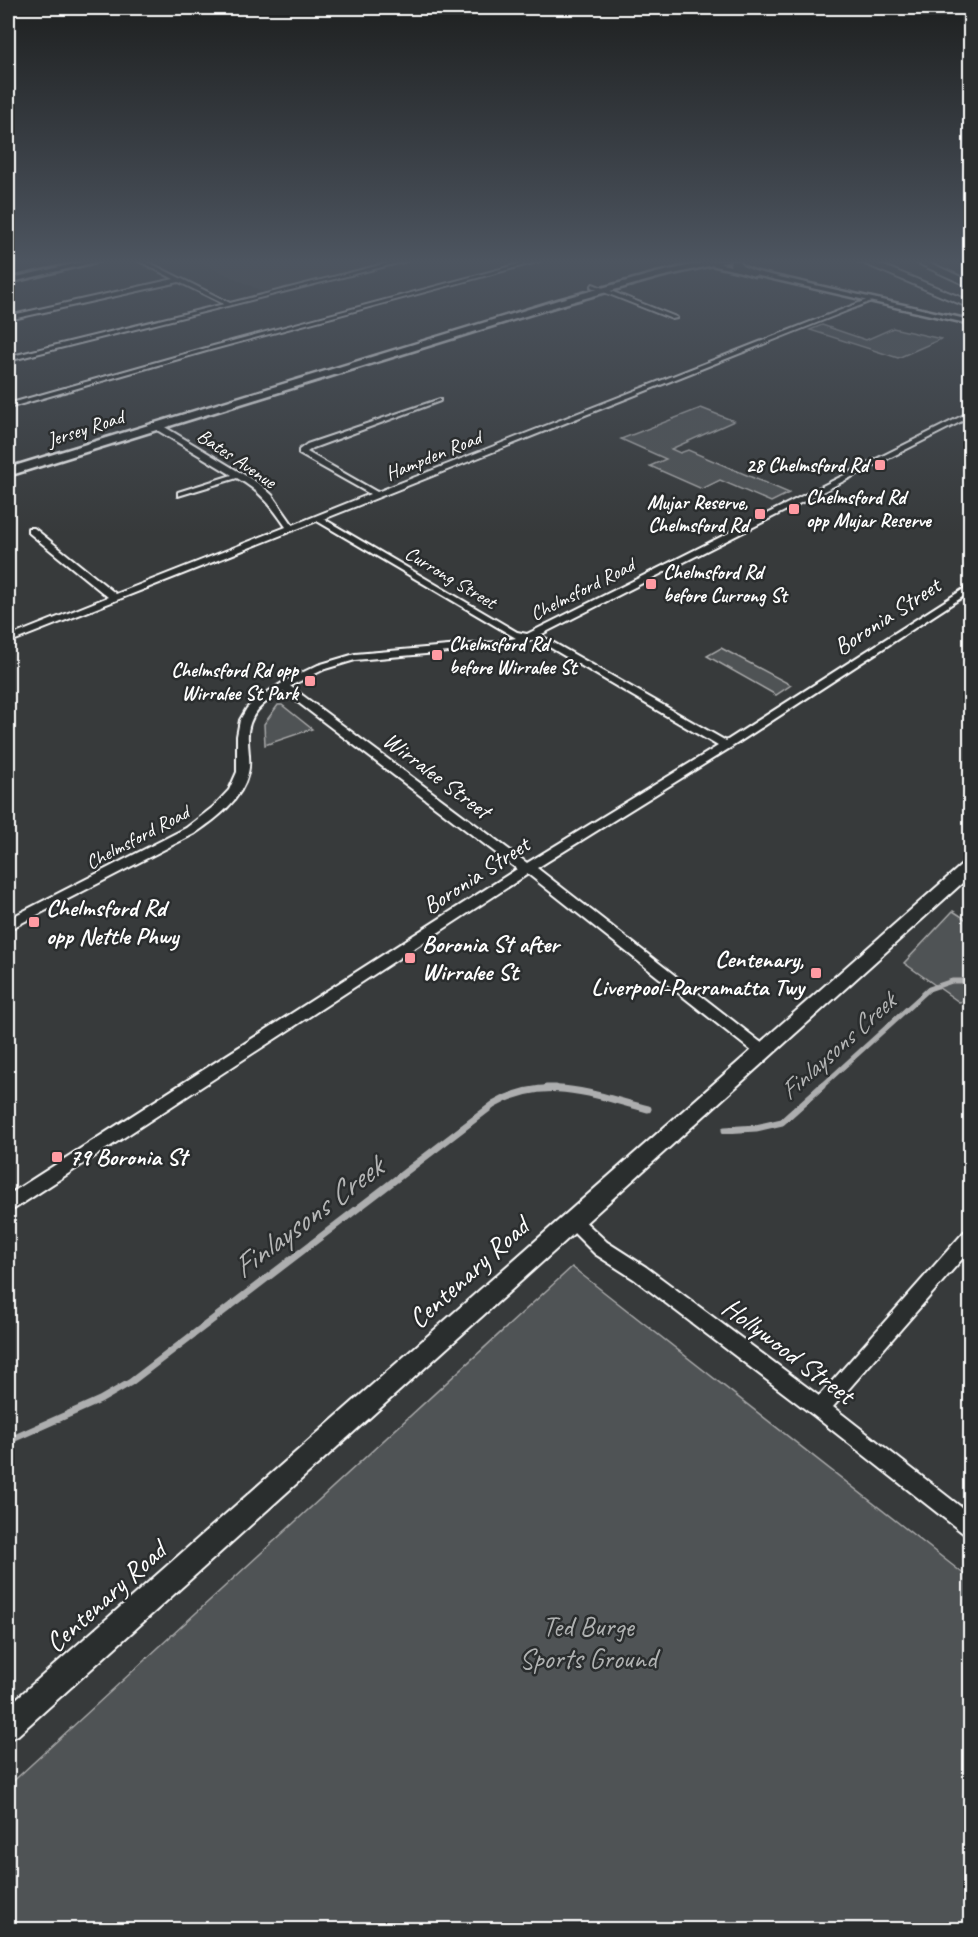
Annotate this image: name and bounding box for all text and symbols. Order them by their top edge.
street label: Jersey Road [43,403,129,453]
street label: Bates Avenue [193,423,282,495]
street label: Hampden Road [382,424,488,486]
place label: 28 Chelmsford Rd [746,453,872,478]
marker: 28 Chelmsford Rd [873,458,887,472]
place label: Chelmsford Rd opp Mujar Reserve [806,485,932,533]
place label: Mujar Reserve, Chelmsford Rd [647,490,752,538]
marker: Chelmsford Rd opp Mujar Reserve [787,502,801,516]
marker: Mujar Reserve, Chelmsford Rd [753,507,767,521]
street label: Currong Street [401,540,503,616]
street label: Chelmsford Road [526,551,641,626]
place label: Chelmsford Rd before Currong St [663,560,789,608]
street label: Boronia Street [828,569,948,662]
marker: Chelmsford Rd before Currong St [644,577,658,591]
place label: Chelmsford Rd before Wirralee St [449,632,579,680]
marker: Chelmsford Rd before Wirralee St [430,648,444,662]
place label: Chelmsford Rd opp Wirralee St Park [171,658,300,706]
marker: Chelmsford Rd opp Wirralee St Park [303,674,317,688]
street label: Wirralee Street [377,725,499,827]
street label: Chelmsford Road [81,798,196,875]
street label: Boronia Street [417,828,537,921]
place label: Chelmsford Rd opp Nettle Phwy [46,893,180,951]
marker: Chelmsford Rd opp Nettle Phwy [27,915,41,929]
place label: Boronia St after Wirralee St [422,929,561,987]
place label: Centenary, Liverpool-Parramatta Twy [591,944,807,1002]
marker: Boronia St after Wirralee St [403,951,417,965]
marker: Centenary, Liverpool-Parramatta Twy [809,966,823,980]
water label: Finlaysons Creek [772,983,906,1107]
place label: 79 Boronia St [69,1142,191,1172]
water label: Finlaysons Creek [224,1144,395,1288]
marker: 79 Boronia St [50,1150,64,1164]
street label: Centenary Road [401,1206,539,1336]
street label: Hollywood Street [715,1289,864,1413]
street label: Centenary Road [38,1530,176,1660]
park label: Ted Burge Sports Ground [519,1609,661,1676]

